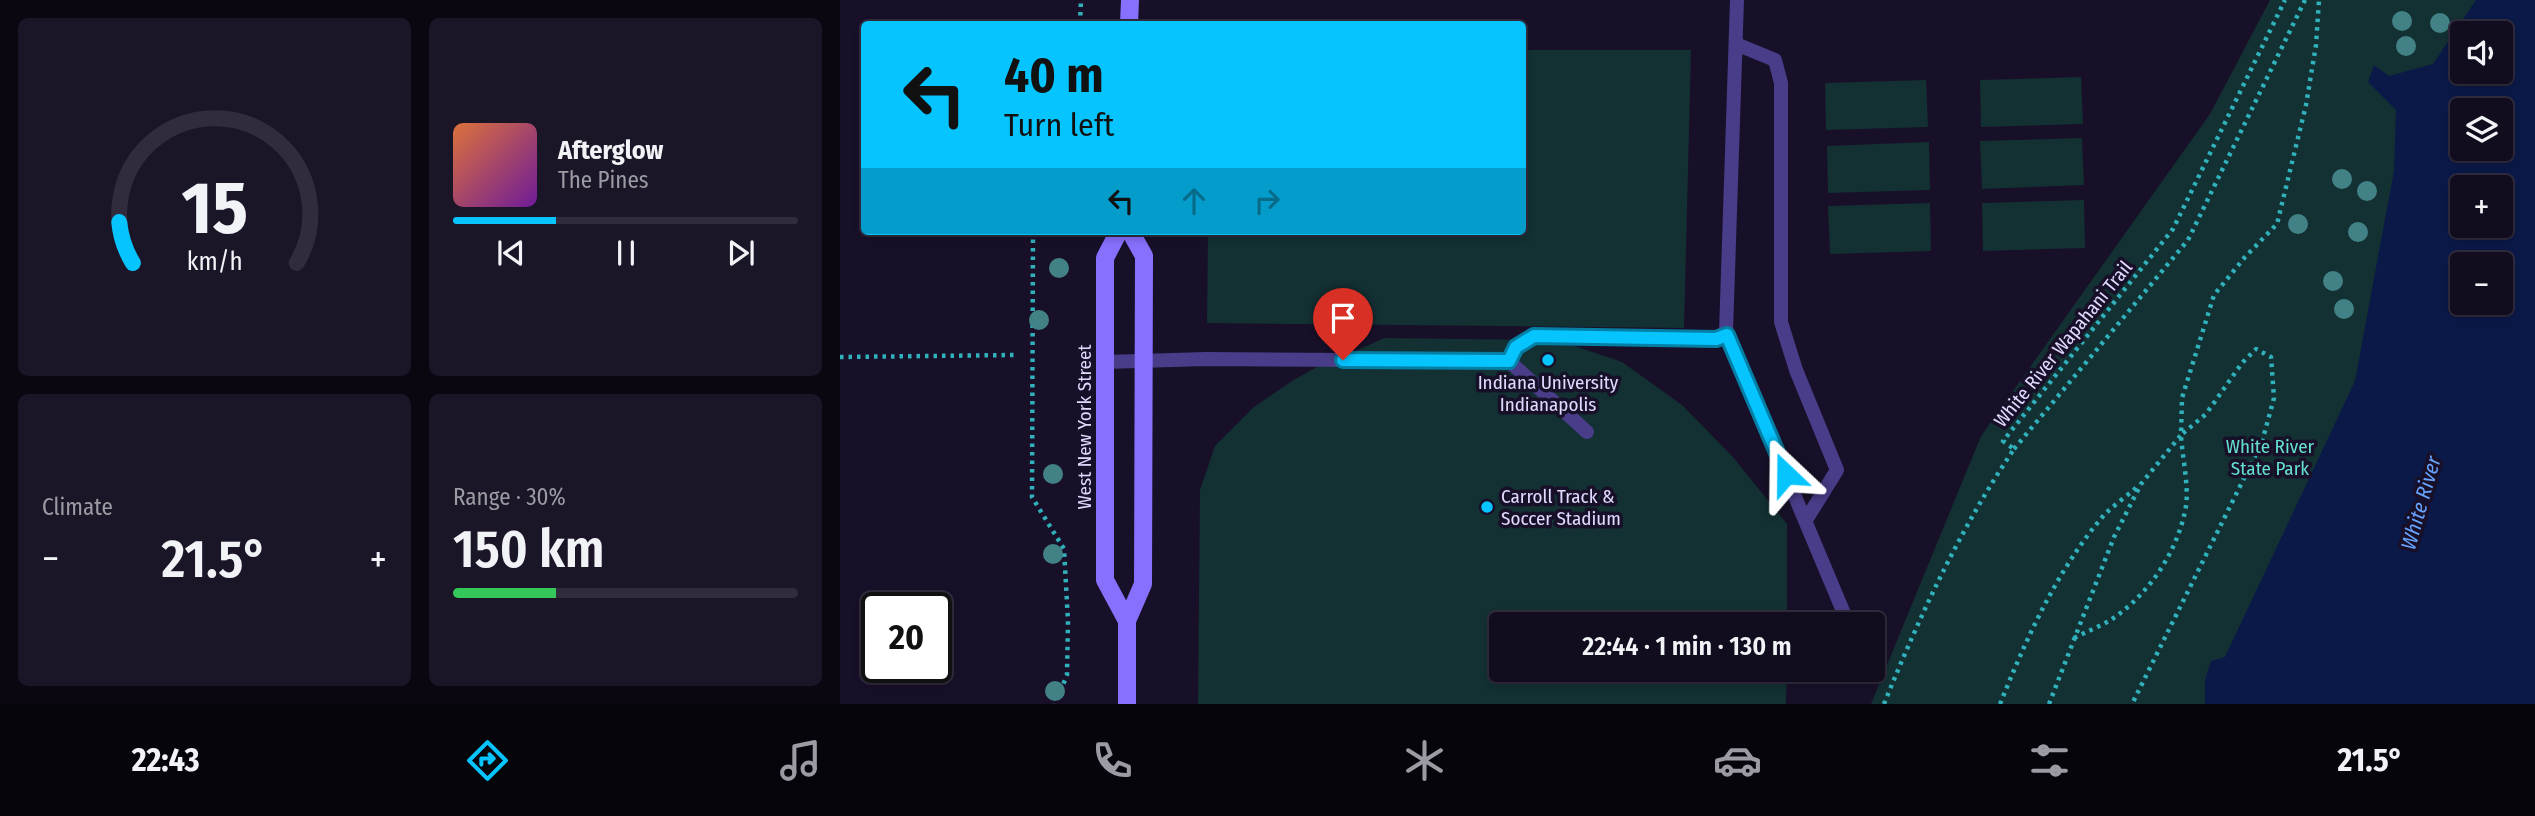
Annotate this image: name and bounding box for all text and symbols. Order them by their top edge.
map controls [2450,21,2513,315]
button: sound [2450,21,2513,84]
text: 40 m [1004,46,1104,105]
icon: left [889,49,980,140]
button: layers [2450,98,2513,161]
text: Turn left [1004,106,1114,144]
text: Afterglow [558,135,663,166]
text: 15 [181,166,248,253]
text: The Pines [558,166,649,194]
button: + [2450,175,2513,238]
icon: left [1102,182,1140,220]
icon: ahead [1175,182,1213,220]
icon: right [1248,182,1286,220]
icon: previous [492,234,530,272]
icon: pause [607,234,645,272]
icon: next [722,234,760,272]
text: km/h [187,247,242,277]
button: − [2450,252,2513,315]
street label: White River Wapahani Trail [1989,256,2137,432]
pin [1313,288,1373,360]
icon: arrive [1324,299,1362,337]
street label: West New York Street [1073,344,1096,510]
marker: Indiana University Indianapolis [1540,352,1556,368]
place label: Indiana University Indianapolis [1478,371,1619,416]
park label: White River State Park [2226,435,2315,480]
position arrow [1749,437,1823,511]
water label: White River [2395,452,2447,553]
text: Range · 30% [453,483,566,511]
place label: Carroll Track & Soccer Stadium [1501,485,1621,530]
text: Climate [42,493,113,521]
marker: Carroll Track & Soccer Stadium [1479,499,1495,515]
text: 150 km [453,518,605,581]
text: 21.5° [162,528,267,591]
text: − [42,536,59,582]
text: + [370,536,387,582]
speed limit sign: 20 [861,592,952,683]
text: 22:44 · 1 min · 130 m [1582,631,1792,662]
icon: directions [463,736,512,785]
icon: music [776,736,825,785]
icon: phone [1088,736,1137,785]
icon: climate [1400,736,1449,785]
icon: car [1713,736,1762,785]
icon: filters [2025,736,2074,785]
text: 22:43 [132,741,200,779]
text: 21.5° [2337,741,2403,779]

